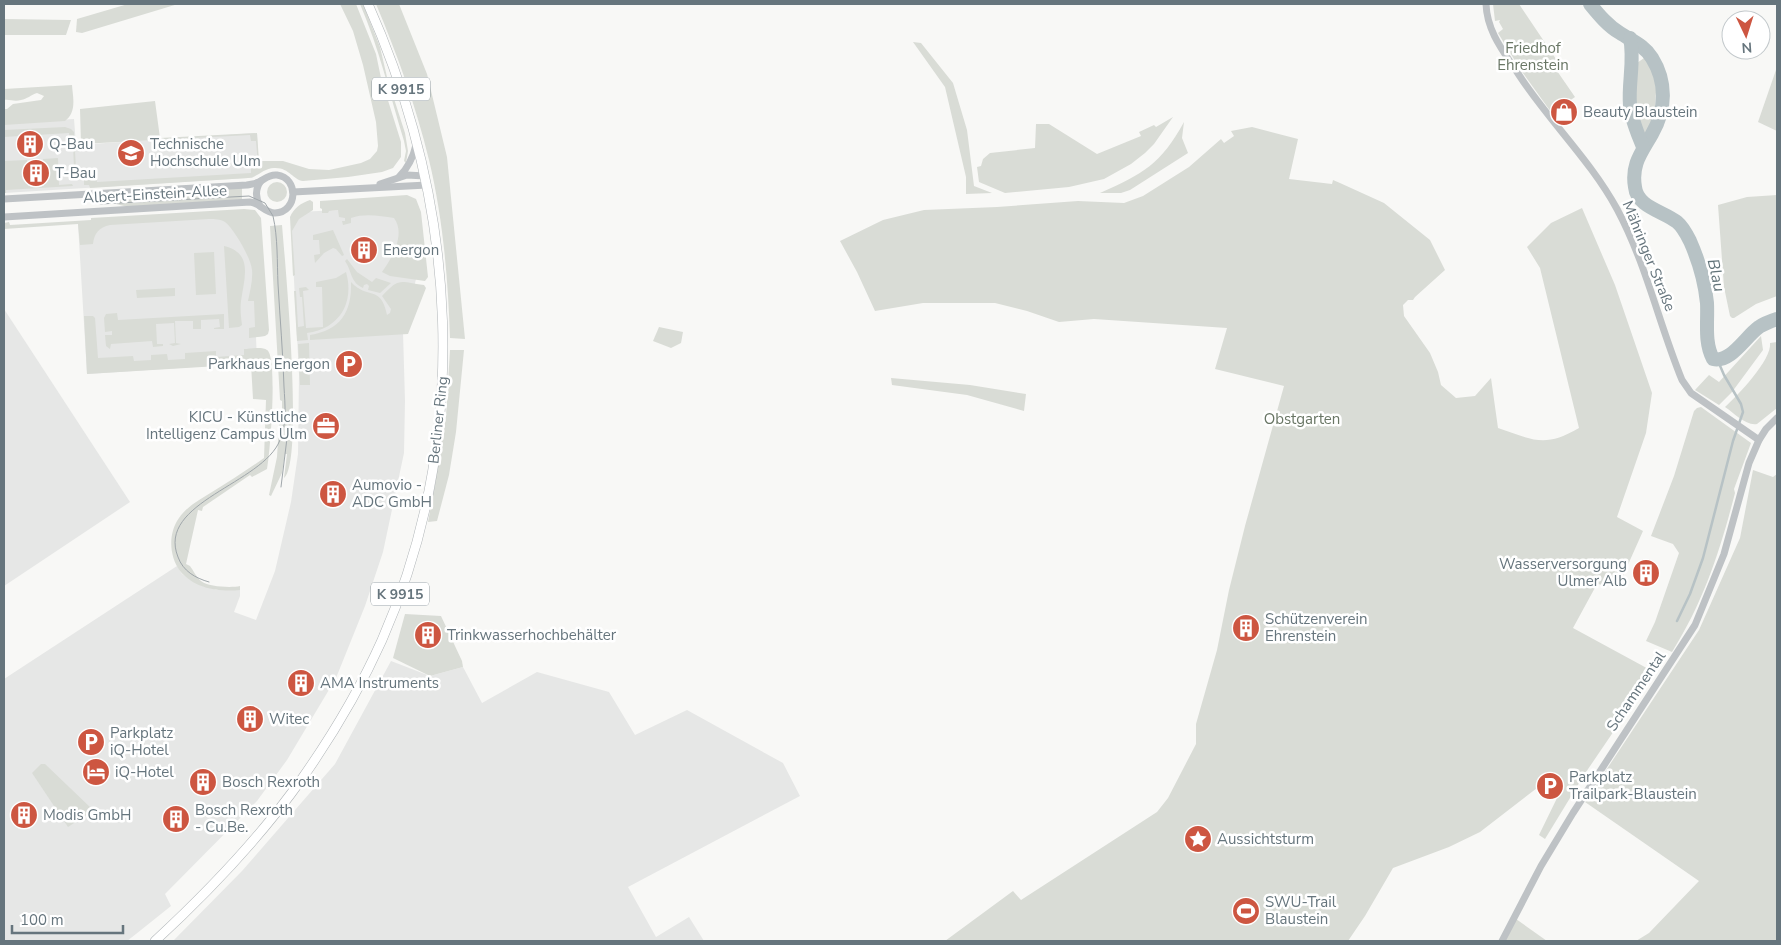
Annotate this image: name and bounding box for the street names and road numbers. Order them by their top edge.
road number: K 9915 [372,78,430,100]
street label: Albert-Einstein-Allee [83,180,228,208]
street label: Mähringer Straße [1618,198,1680,314]
street label: Berliner Ring [423,375,453,465]
road number: K 9915 [371,582,429,606]
street label: Schammental [1602,647,1670,735]

